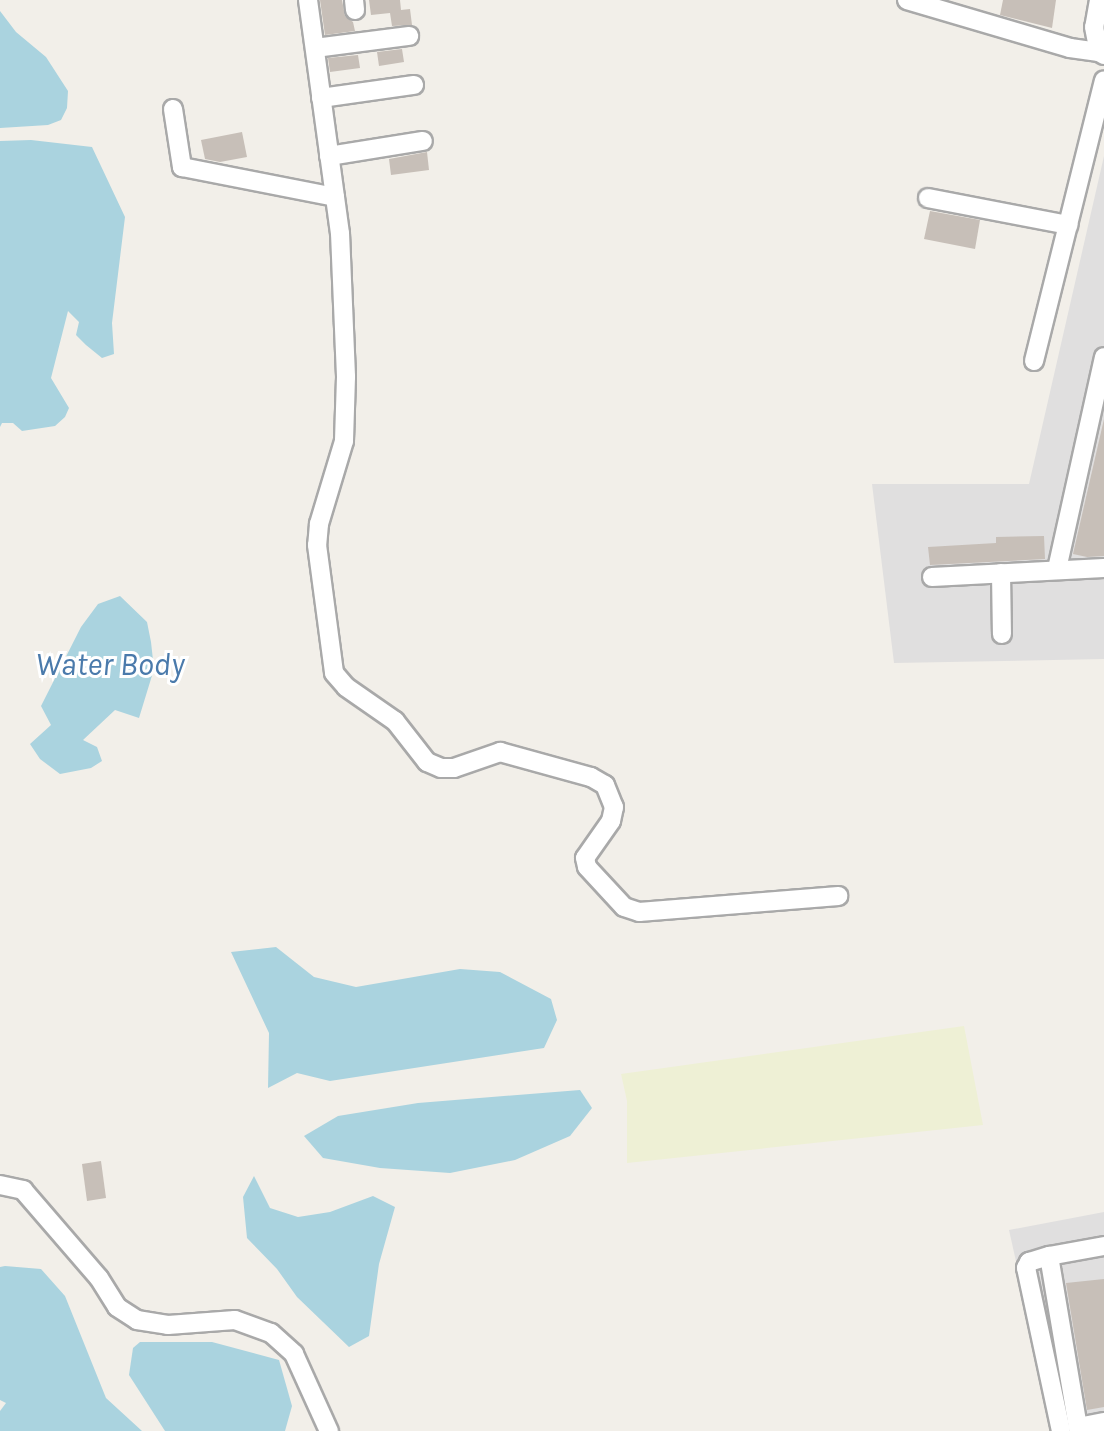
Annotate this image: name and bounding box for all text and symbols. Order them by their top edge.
water label: Water Body [35,646,185,684]

